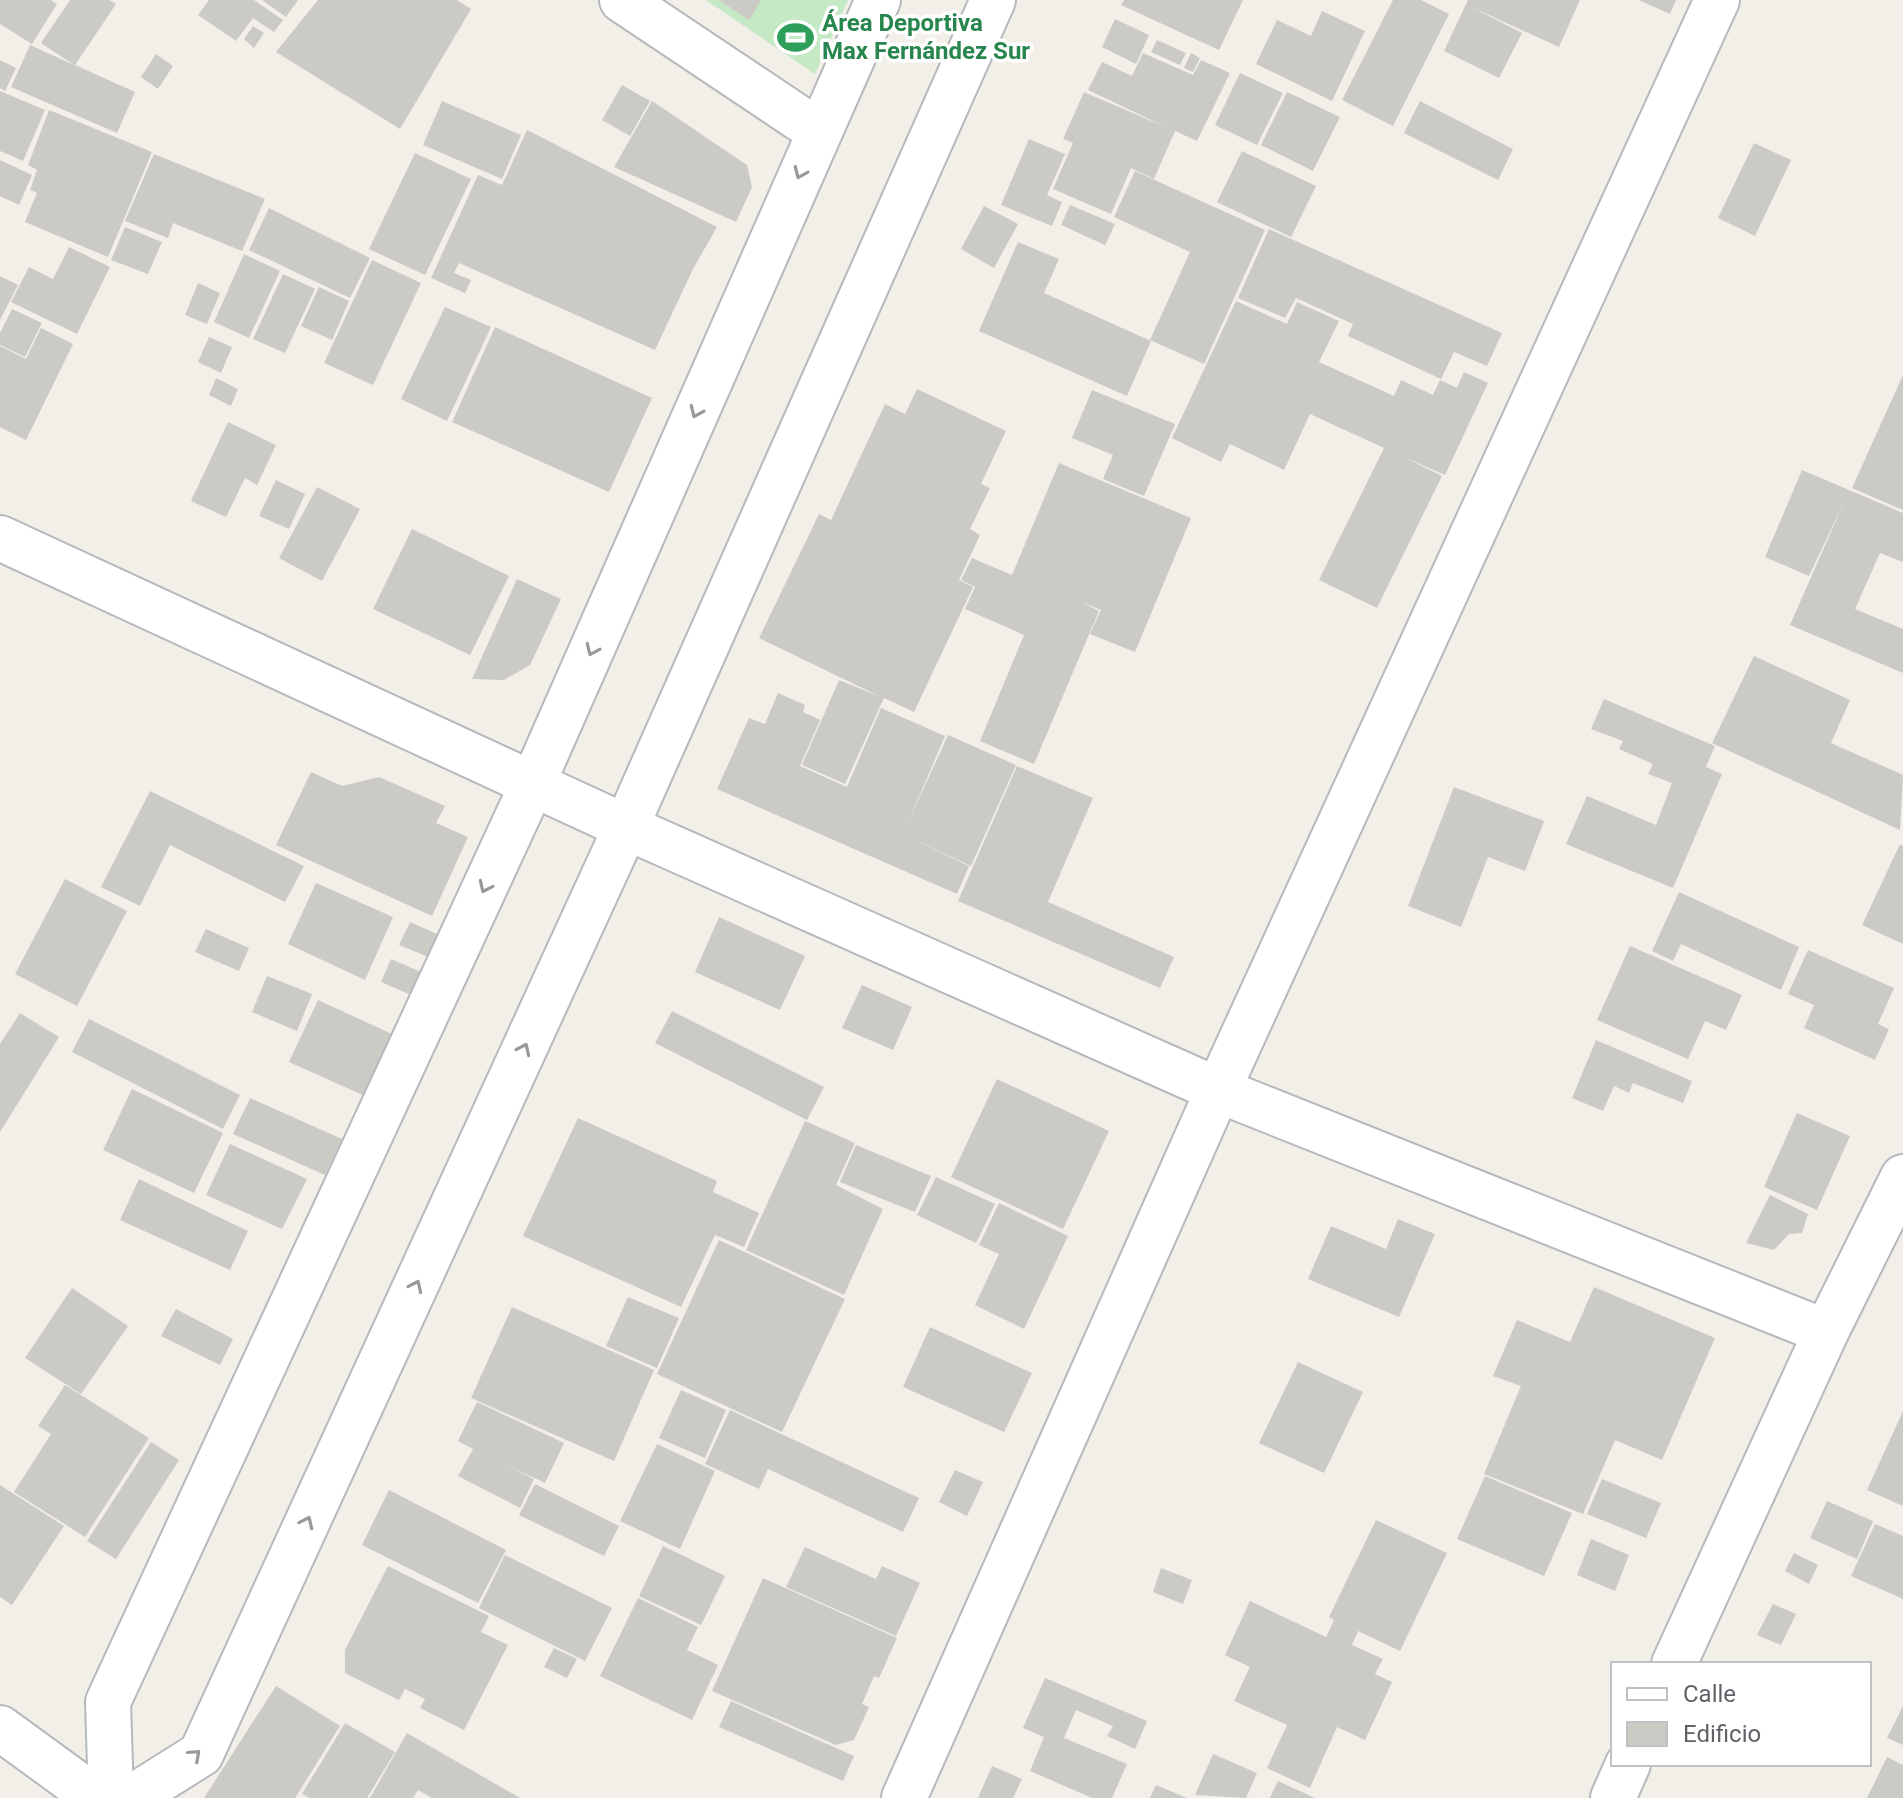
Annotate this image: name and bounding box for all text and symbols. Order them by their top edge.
place label: Área Deportiva Max Fernández Sur [822,9,1030,65]
sports icon: Área Deportiva Max Fernández Sur [777,18,815,56]
one-way arrow [793,165,809,179]
one-way arrow [689,403,705,418]
one-way arrow [585,642,601,656]
one-way arrow [479,879,495,893]
one-way arrow [514,1043,530,1058]
one-way arrow [406,1279,422,1294]
one-way arrow [297,1516,313,1530]
legend [1611,1662,1871,1766]
text: Calle [1683,1680,1736,1708]
text: Edificio [1683,1720,1761,1748]
one-way arrow [186,1750,200,1764]

